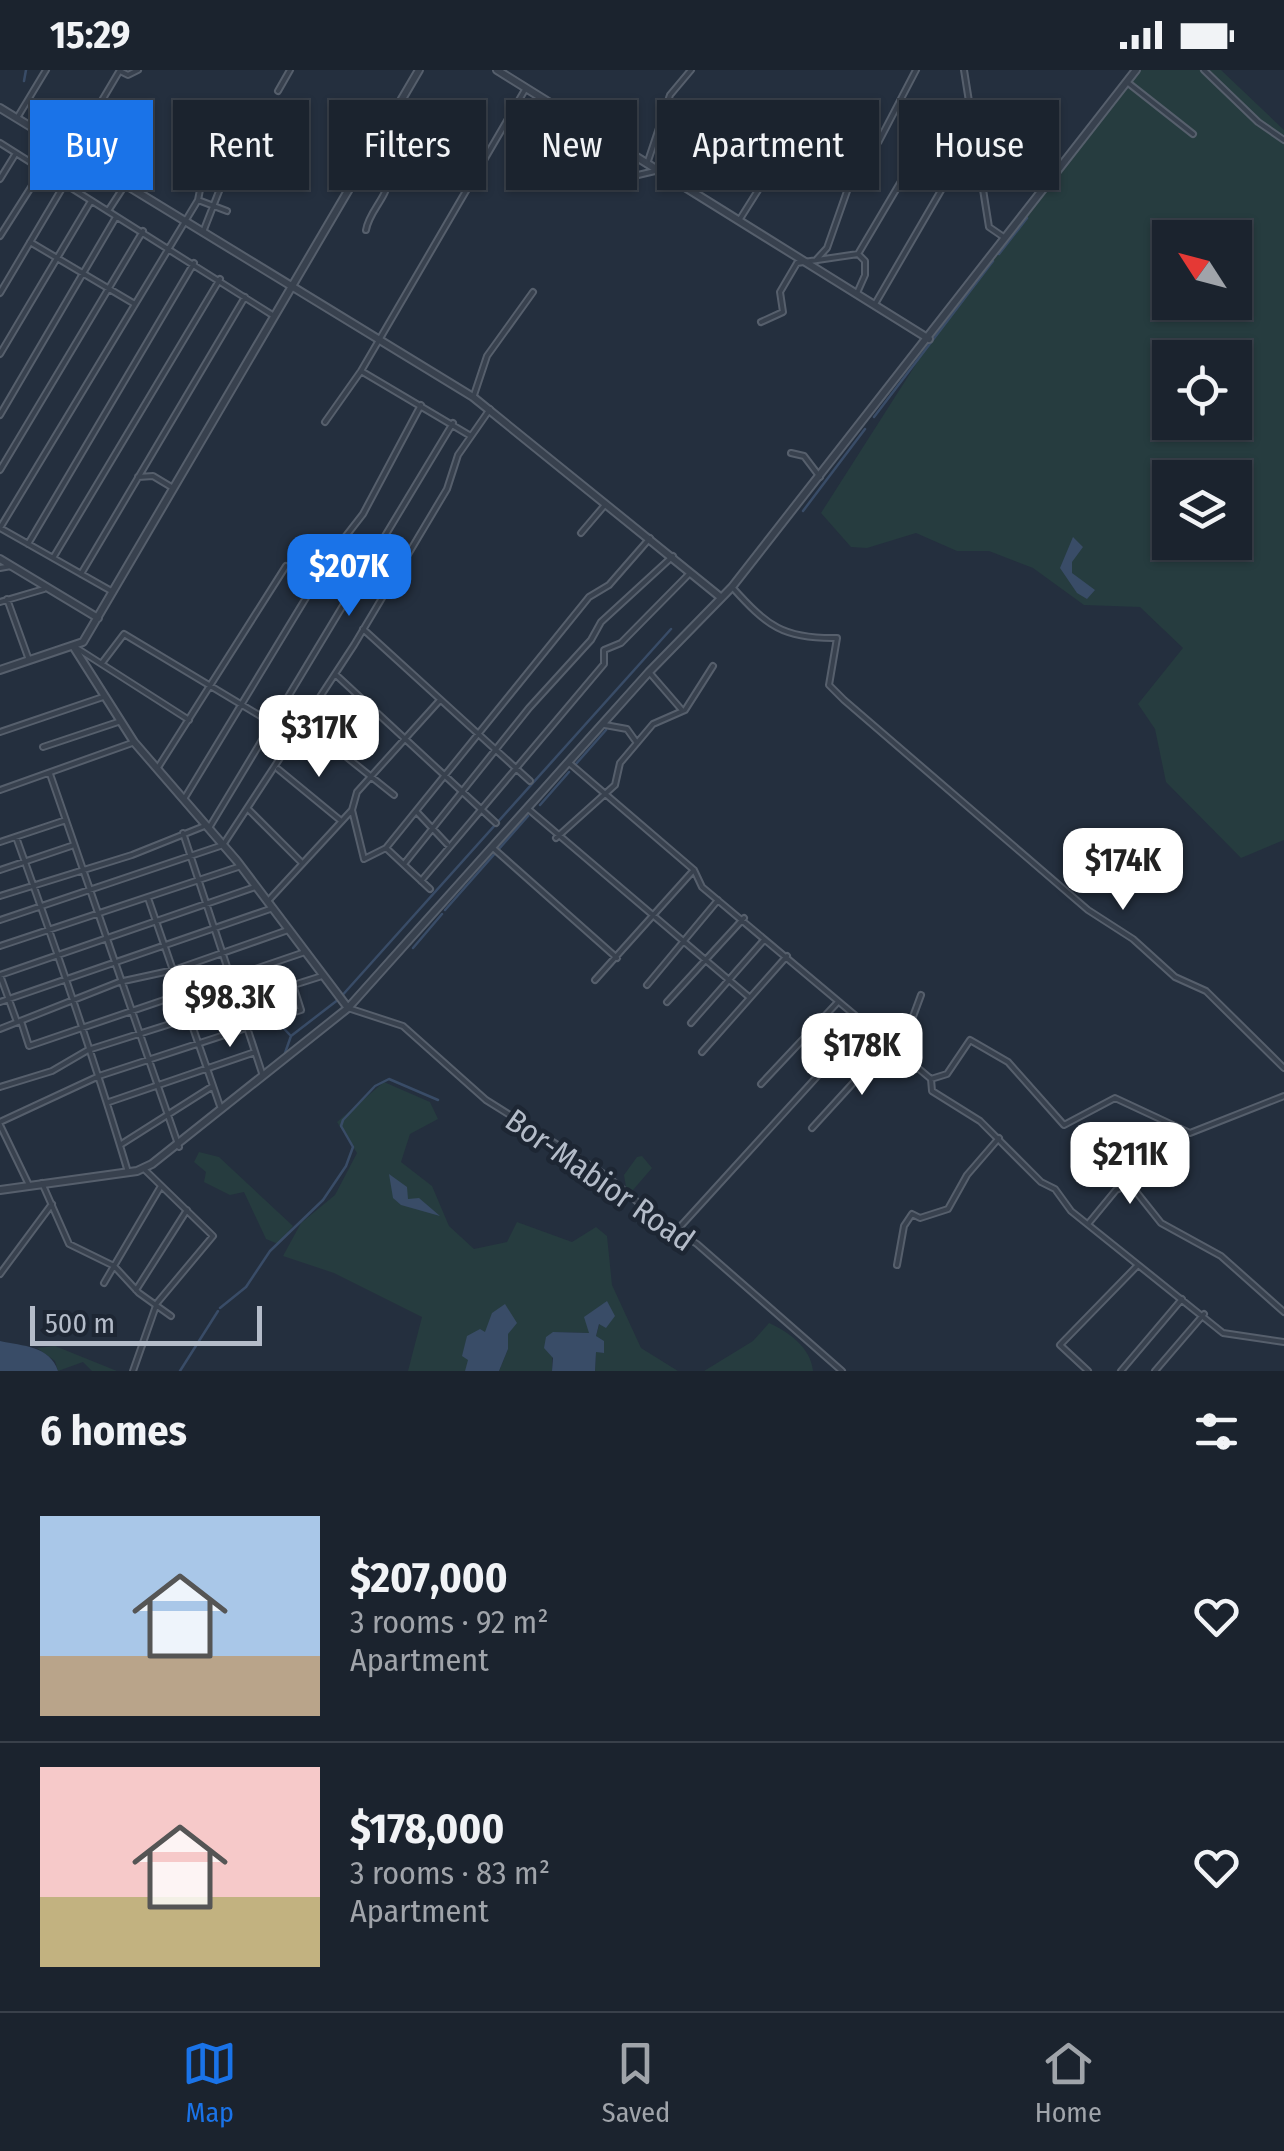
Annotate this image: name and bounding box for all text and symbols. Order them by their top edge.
text: 15:29 [50,12,130,58]
chip: Buy [30,100,153,190]
chip: Rent [173,100,309,190]
chip: Filters [329,100,486,190]
chip: New [506,100,637,190]
chip: Apartment [657,100,879,190]
chip: House [899,100,1059,190]
north arrow [1152,220,1252,320]
map controls [1152,220,1252,560]
button: locate [1152,340,1252,440]
button: layers [1152,460,1252,560]
pin: $207K [279,534,419,619]
text: $207K [309,547,389,585]
pin: $317K [249,695,389,780]
text: $317K [281,708,357,746]
pin: $174K [1053,828,1193,913]
text: $174K [1085,841,1161,879]
pin: $98.3K [149,965,311,1050]
text: $98.3K [185,978,275,1016]
pin: $178K [792,1013,932,1098]
text: $178K [824,1026,900,1064]
street label: Bor-Mabior Road [498,1101,702,1259]
pin: $211K [1060,1122,1200,1207]
text: $211K [1093,1135,1167,1173]
scale bar [30,1301,262,1346]
text: 500 m [45,1307,115,1340]
icon: filters [1189,1404,1244,1459]
text: 6 homes [40,1406,187,1456]
text: $207,000 [350,1553,508,1603]
icon: home [120,1556,240,1676]
icon: heart [1189,1589,1244,1644]
text: 3 rooms · 92 m² [350,1603,549,1641]
text: Apartment [350,1641,489,1679]
text: $178,000 [350,1804,504,1854]
icon: home [120,1807,240,1927]
icon: heart [1189,1840,1244,1895]
text: 3 rooms · 83 m² [350,1854,550,1892]
text: Apartment [350,1892,489,1930]
tab: Map [182,2036,237,2129]
tab: Saved [602,2036,670,2129]
tab: Home [1035,2036,1102,2129]

